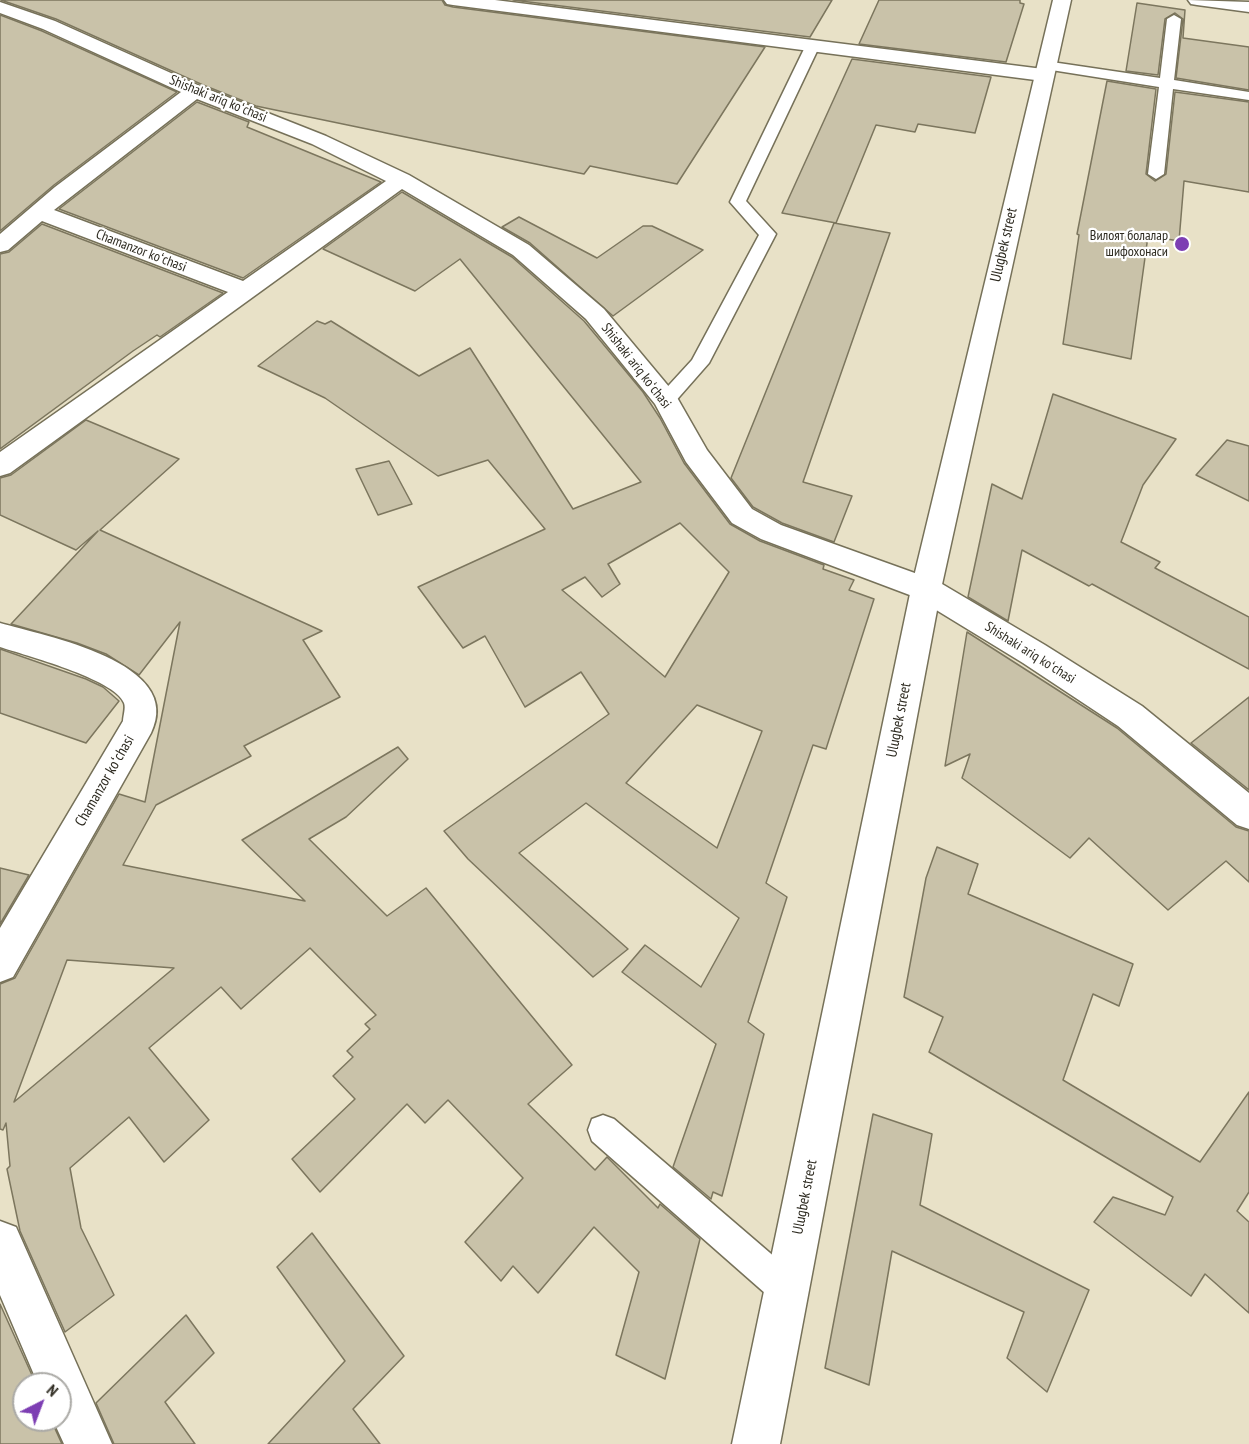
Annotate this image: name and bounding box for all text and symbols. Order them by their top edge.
street label: Shishaki ariq koʻchasi [167,72,269,126]
street label: Ulugbek street [987,206,1021,284]
street label: Chamanzor koʻchasi [93,226,189,276]
place label: Вилоят болалар шифохонаси [1090,228,1168,260]
marker: Вилоят болалар шифохонаси [1173,235,1191,253]
street label: Shishaki ariq koʻchasi [597,320,675,412]
street label: Shishaki ariq koʻchasi [982,618,1078,688]
street label: Ulugbek street [883,681,915,759]
street label: Chamanzor koʻchasi [72,732,138,830]
street label: Ulugbek street [789,1158,821,1236]
north arrow [12,1372,72,1432]
text: N [43,1380,63,1400]

